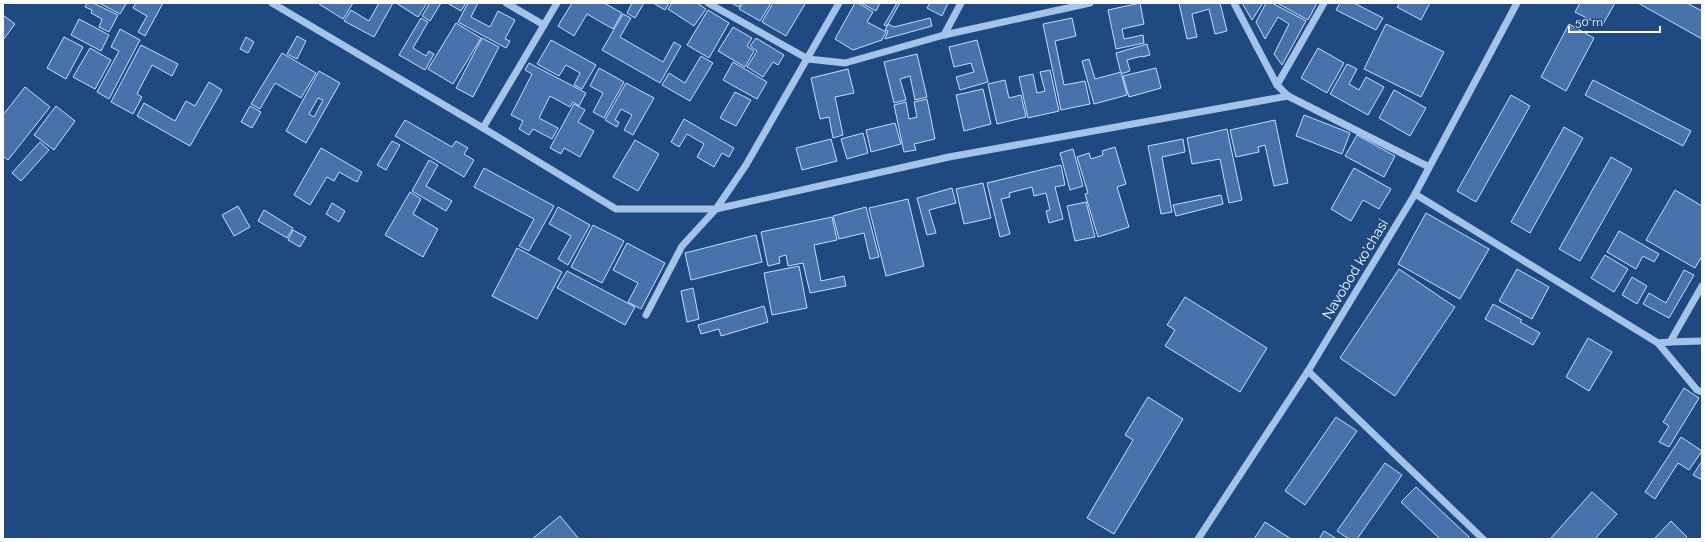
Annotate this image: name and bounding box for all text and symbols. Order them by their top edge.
scale bar [1569,8,1660,34]
text: 50 m [1575,15,1603,29]
street label: Navobod ko'chasi [1319,216,1391,322]

